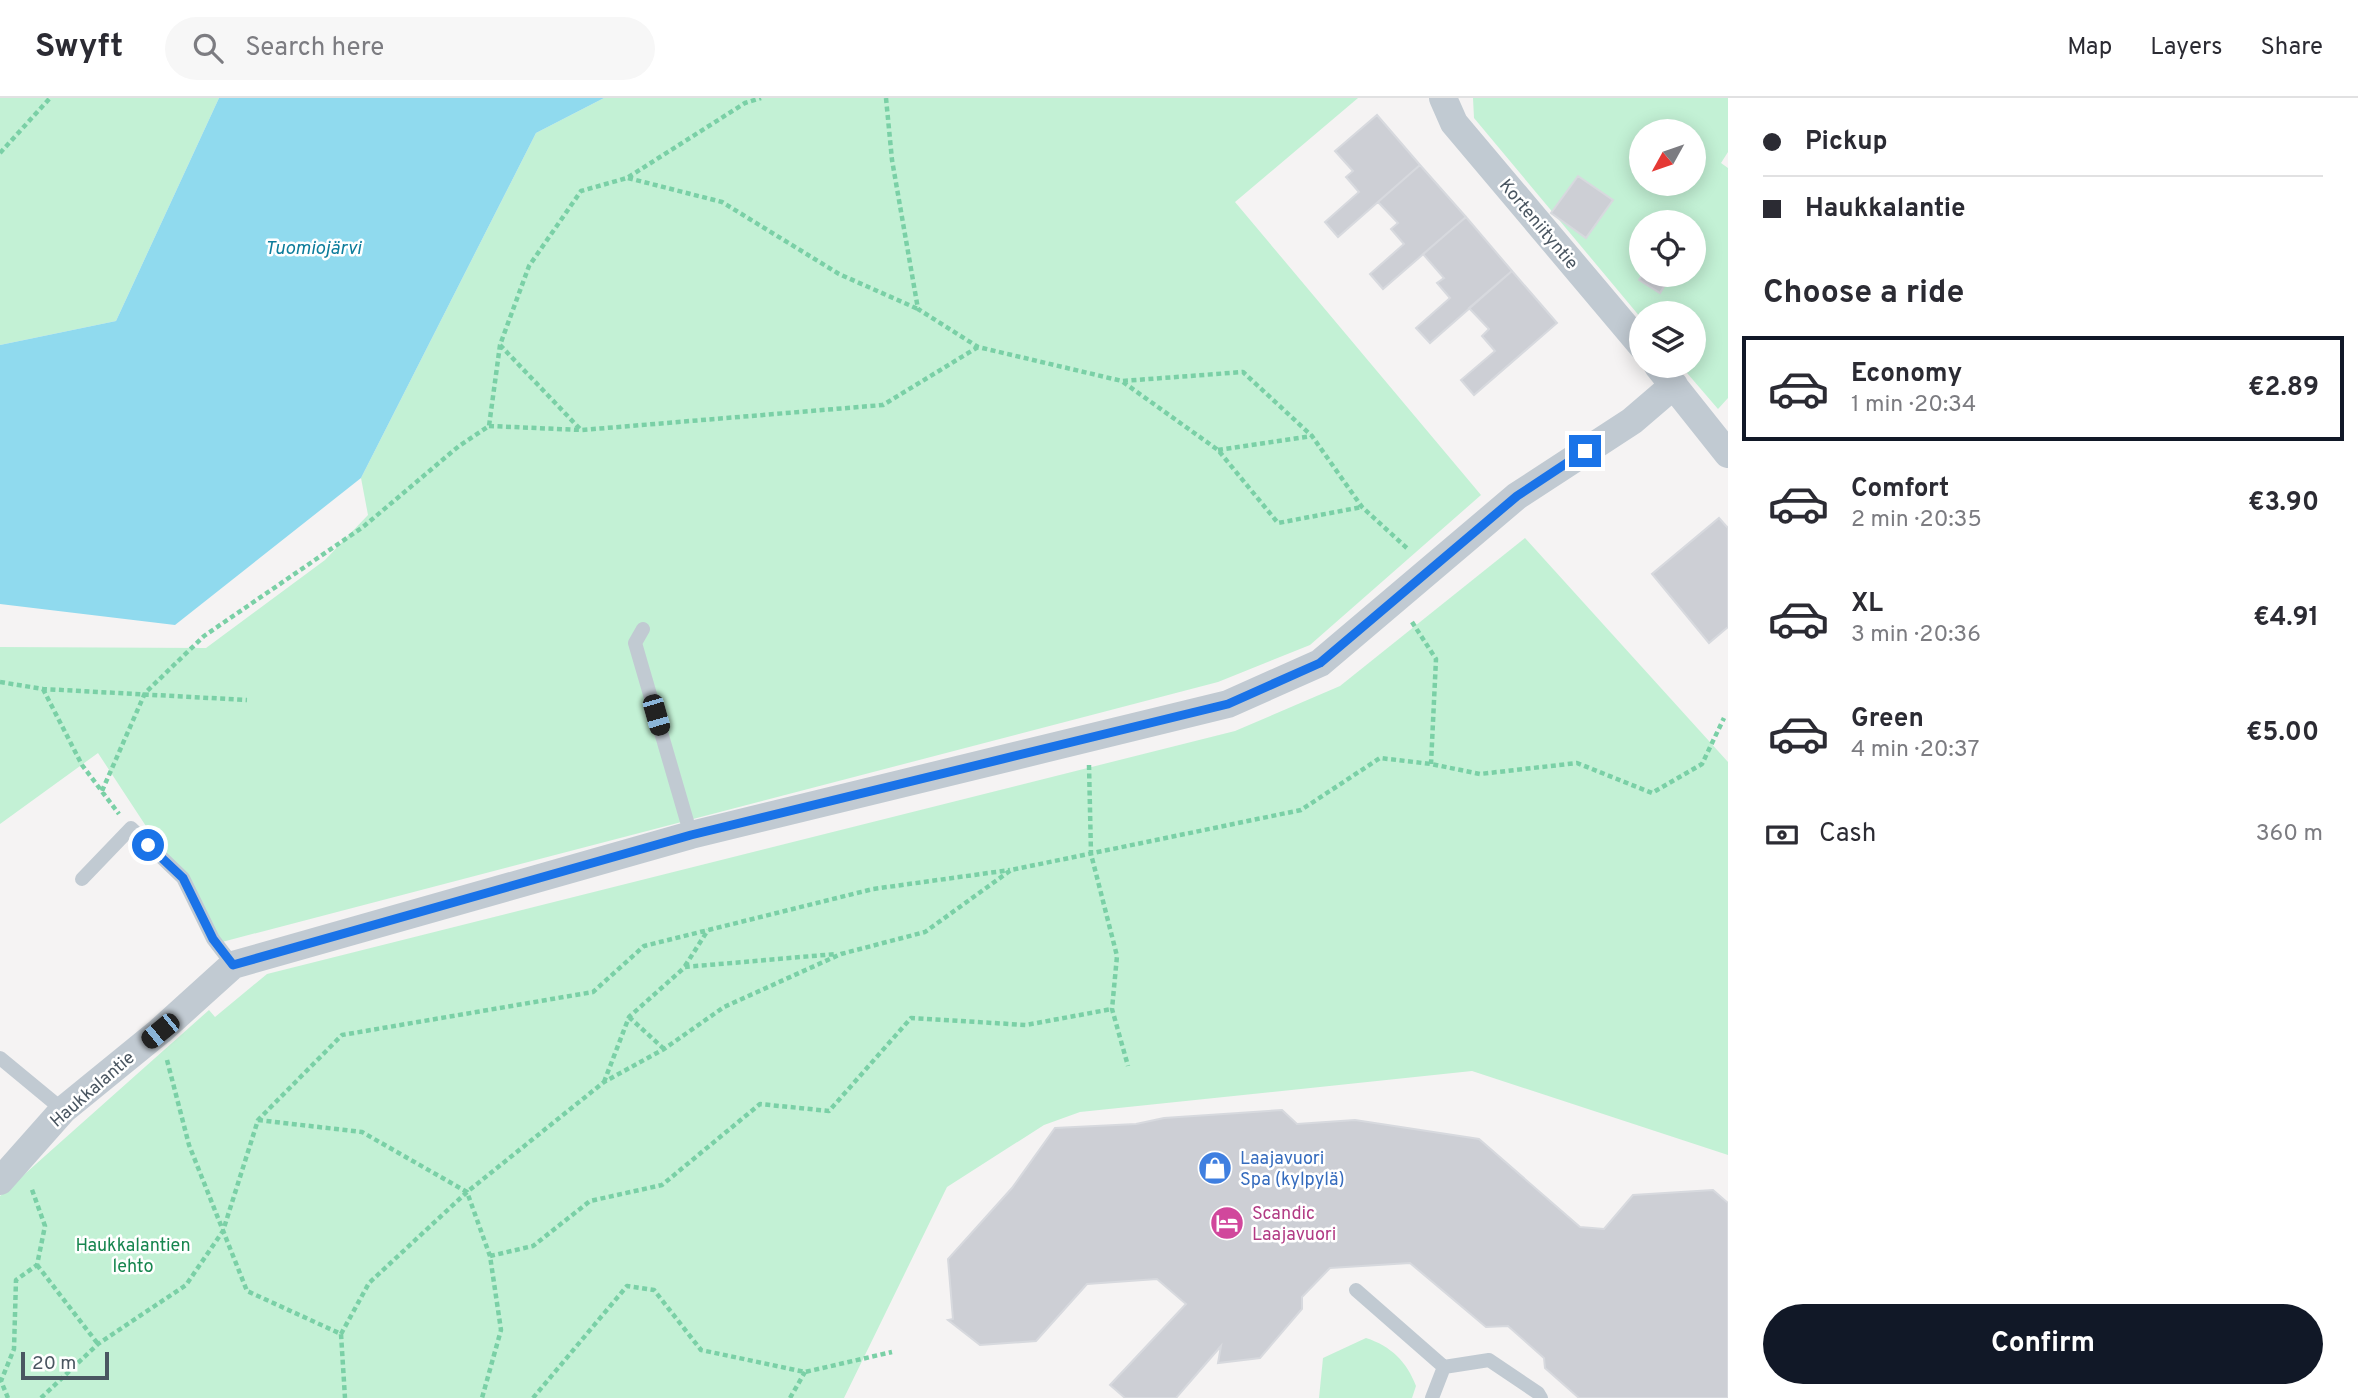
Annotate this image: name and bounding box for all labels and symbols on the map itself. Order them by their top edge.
north arrow [1629,119,1706,196]
street label: Korteniityntie [1493,175,1582,275]
water label: Tuomiojärvi [265,237,363,261]
route end [1569,435,1601,467]
car [641,692,672,738]
route start [132,829,164,861]
car [138,1010,183,1052]
street label: Haukkalantie [46,1047,140,1133]
place label: Laajavuori Spa (kylpylä) [1240,1148,1345,1192]
shop icon: Laajavuori Spa (kylpylä) [1196,1149,1234,1187]
place label: Scandic Laajavuori [1252,1203,1336,1247]
hotel icon: Scandic Laajavuori [1208,1204,1246,1242]
park label: Haukkalantien lehto [75,1235,191,1279]
scale bar [21,1349,108,1381]

